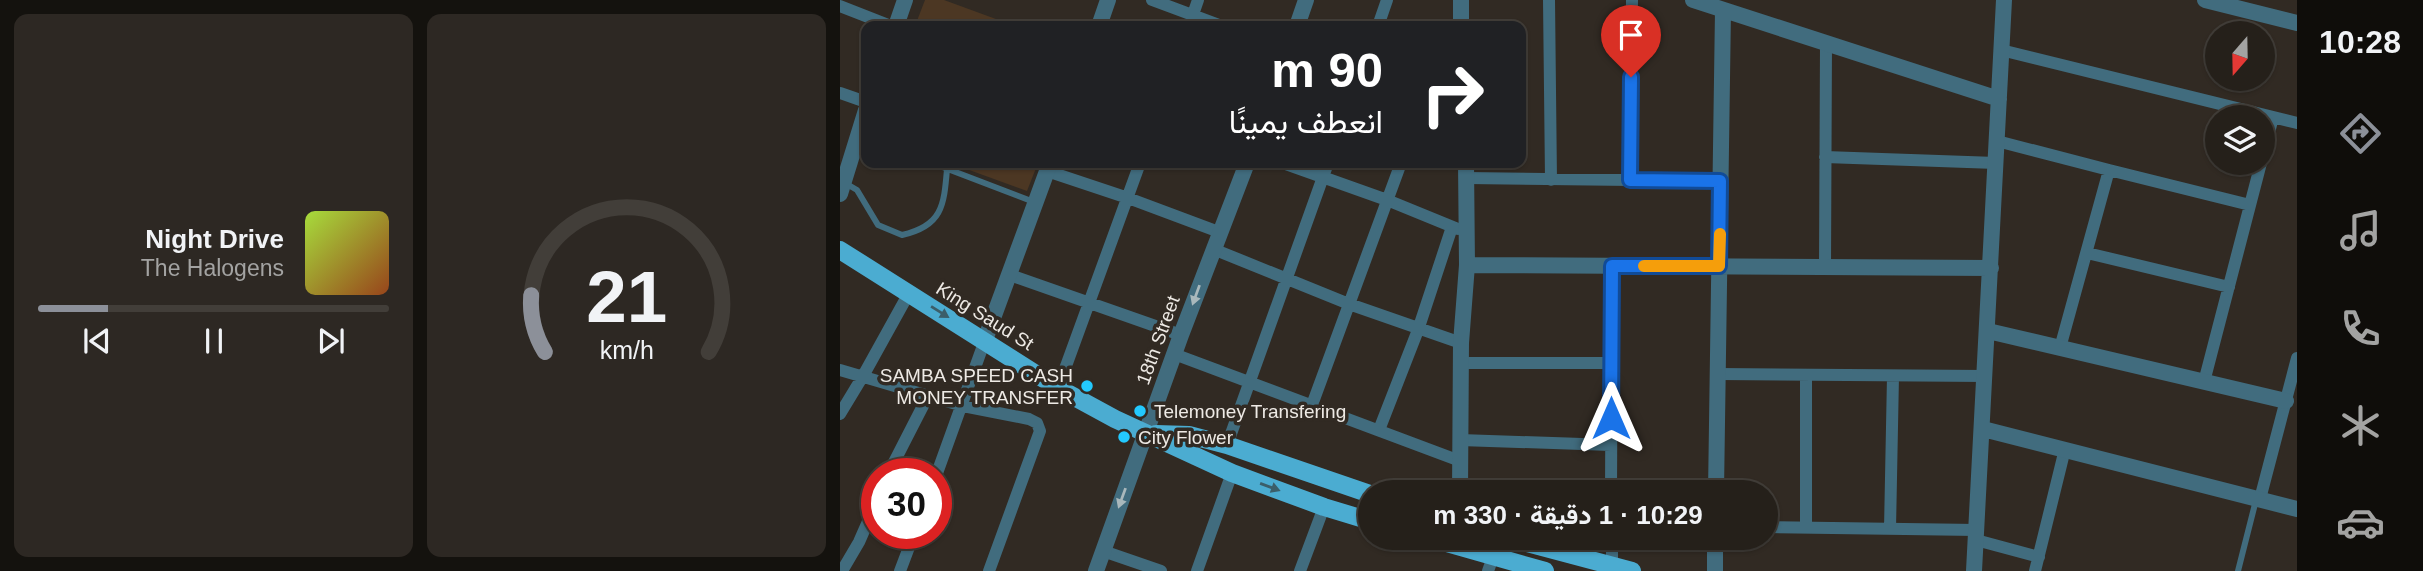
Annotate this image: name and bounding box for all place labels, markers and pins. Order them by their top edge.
pin [1601,5,1661,77]
place label: SAMBA SPEED CASH MONEY TRANSFER [880,365,1073,408]
marker: SAMBA SPEED CASH MONEY TRANSFER [1079,378,1095,394]
place label: Telemoney Transfering [1154,401,1346,422]
marker: Telemoney Transfering [1132,403,1148,419]
place label: City Flower [1138,427,1234,448]
marker: City Flower [1116,429,1132,445]

